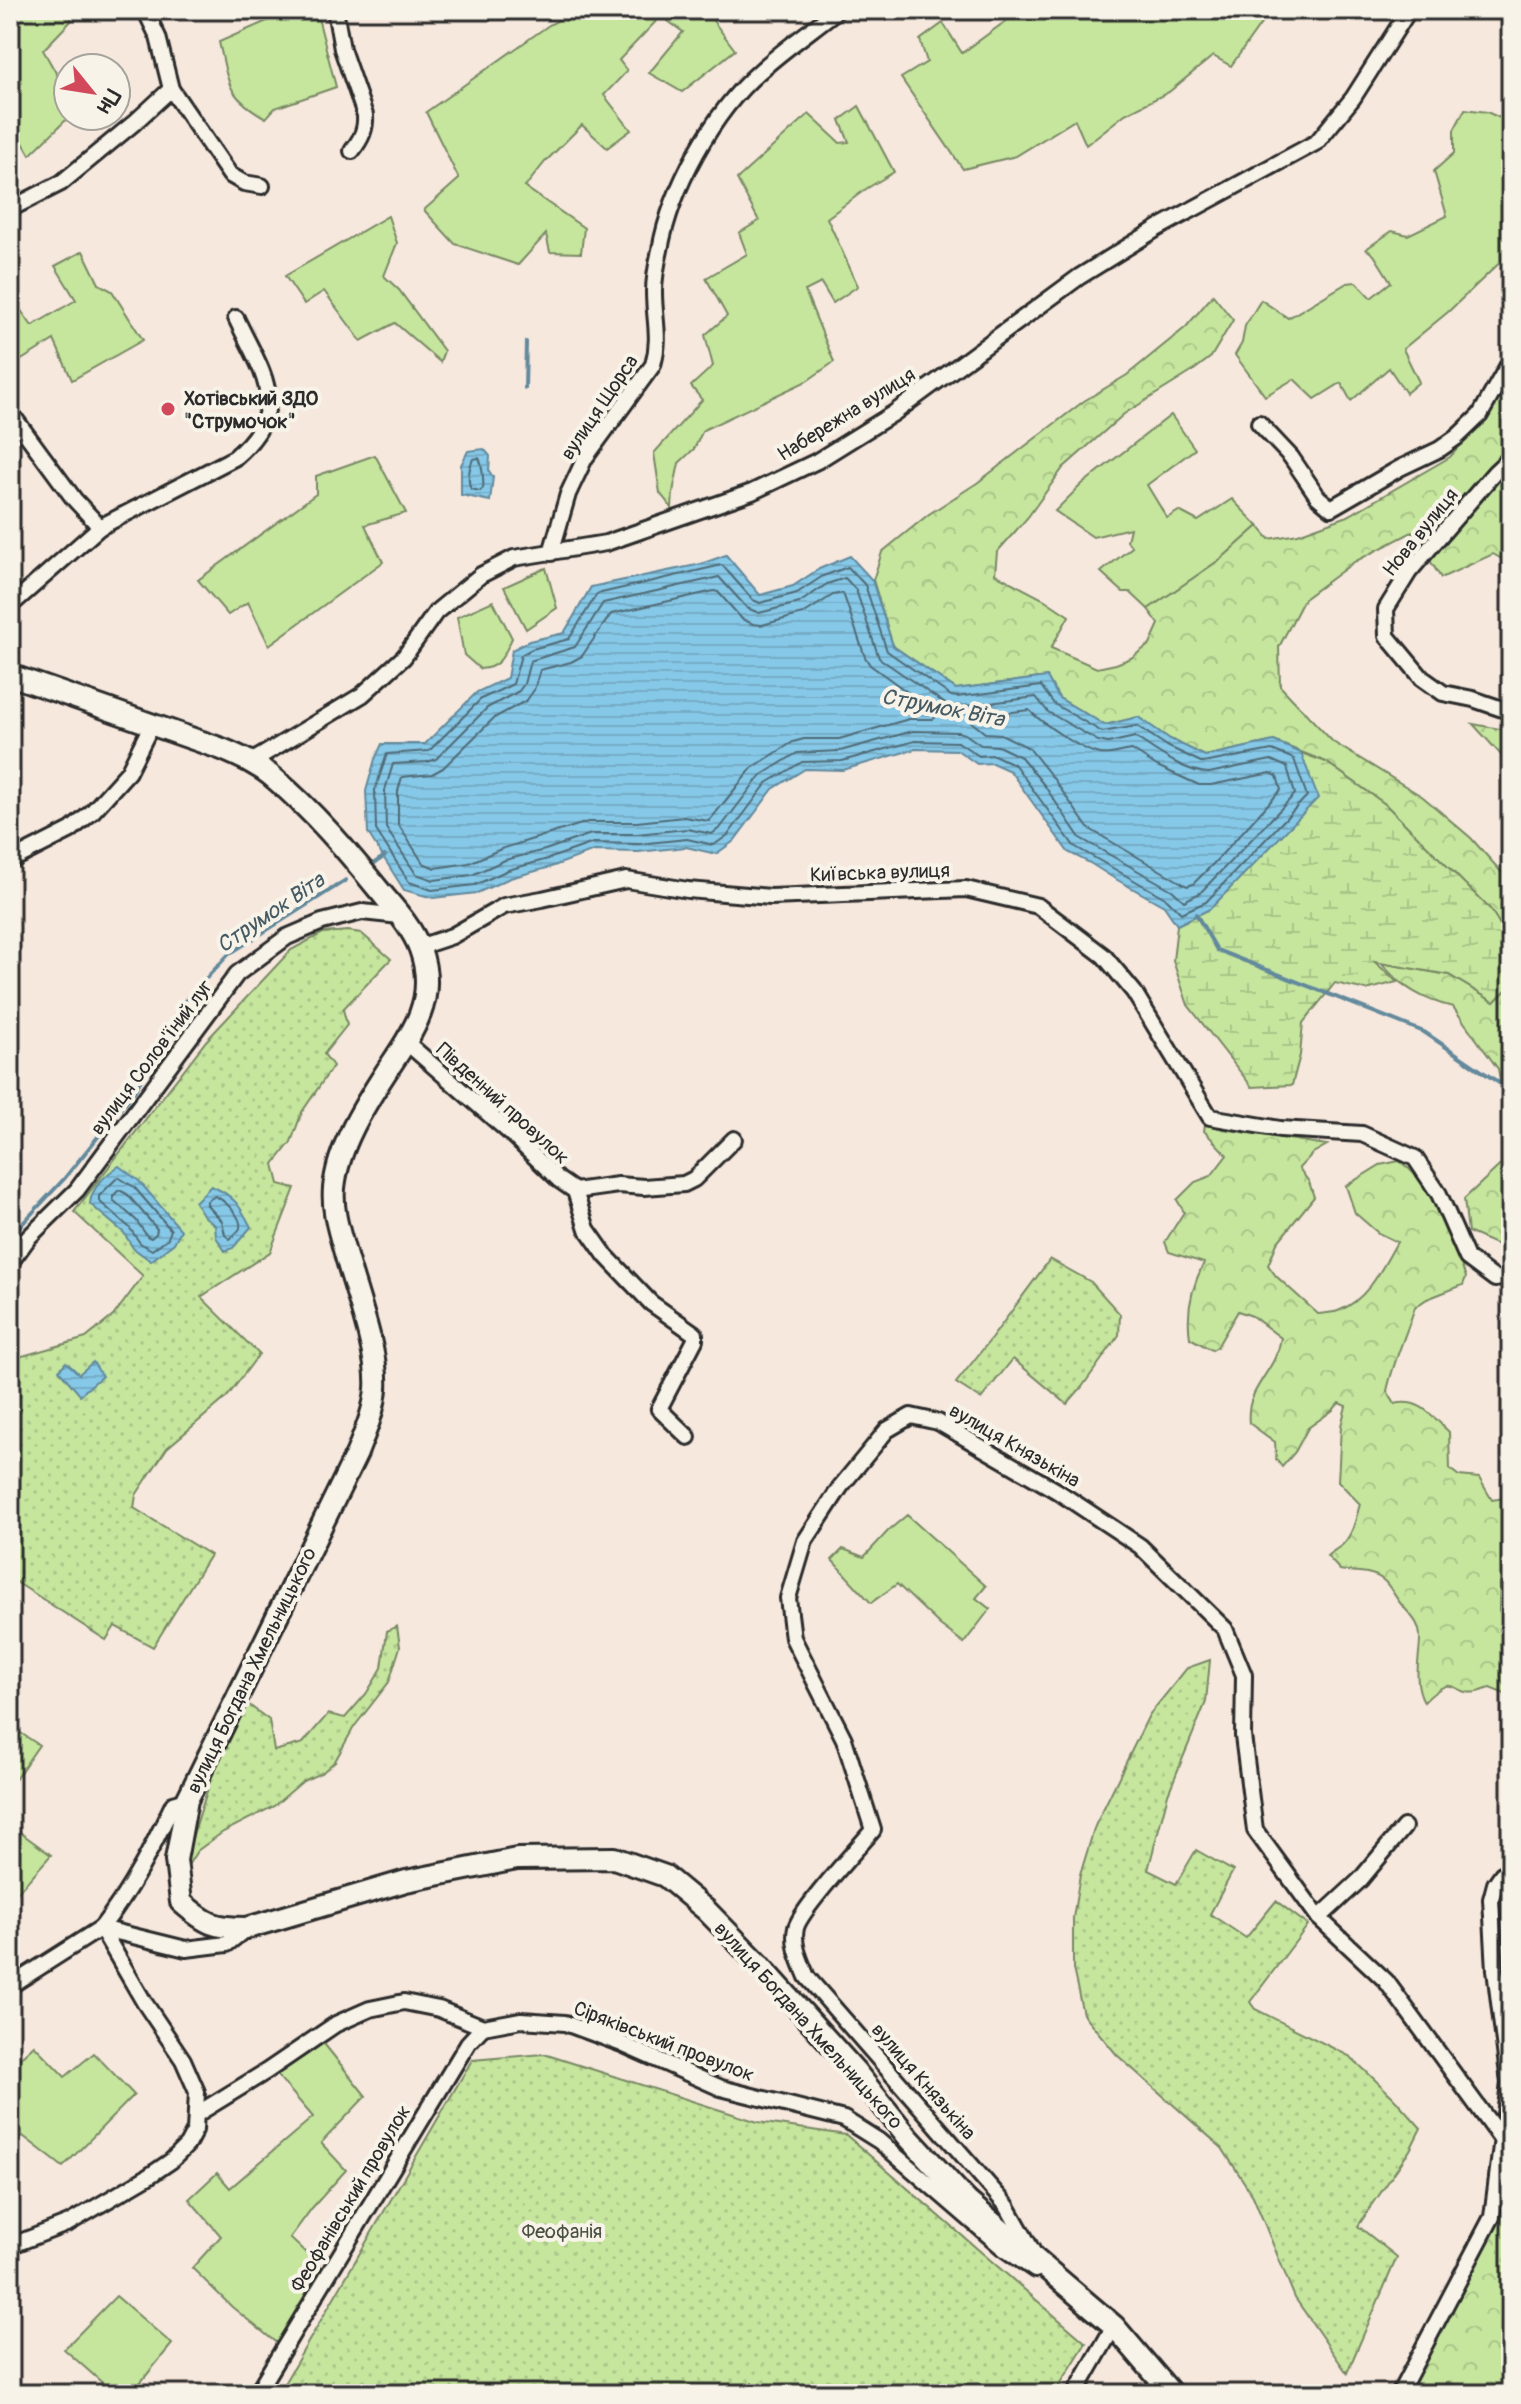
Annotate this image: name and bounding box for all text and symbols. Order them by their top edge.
north arrow [52,52,132,132]
text: Пн [90,84,127,119]
street label: вулиця Щорса [555,350,644,465]
street label: Набережна вулиця [773,362,920,467]
place label: Хотівський ЗДО "Струмочок" [184,386,318,434]
marker: Хотівський ЗДО "Струмочок" [159,400,177,418]
street label: Нова вулиця [1377,483,1464,582]
water label: Струмок Віта [879,682,1008,734]
street label: Київська вулиця [810,858,950,887]
water label: Струмок Віта [211,865,331,959]
street label: вулиця Солов'їний луг [85,975,218,1140]
street label: Південний провулок [431,1037,574,1170]
street label: вулиця Князькіна [945,1398,1085,1493]
street label: вулиця Богдана Хмельницького [181,1543,322,1797]
street label: вулиця Богдана Хмельницького [709,1916,909,2134]
street label: Сіряківський провулок [570,1996,758,2087]
street label: вулиця Князькіна [866,2018,981,2145]
street label: Феофанівський провулок [285,2100,416,2296]
park label: Феофанія [522,2219,602,2244]

